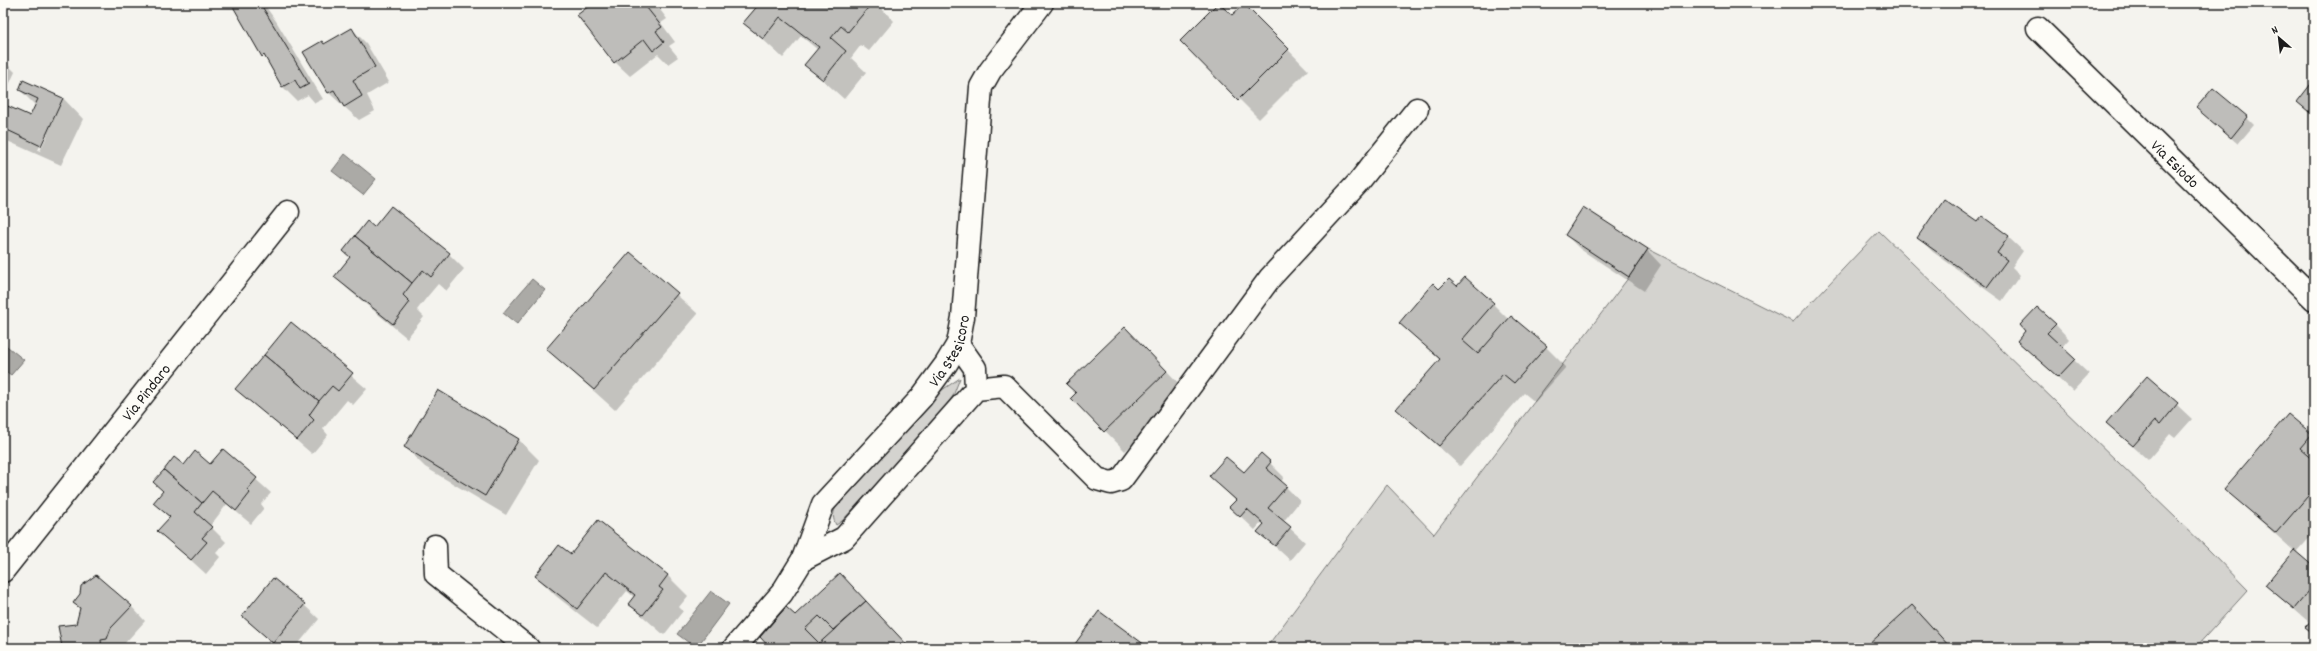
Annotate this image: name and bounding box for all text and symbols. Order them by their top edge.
north arrow [2259,18,2299,58]
text: N [2269,22,2282,39]
street label: Via Esiodo [2144,136,2204,194]
street label: Via Stesicoro [924,313,977,393]
street label: Via Pindaro [117,360,177,427]

